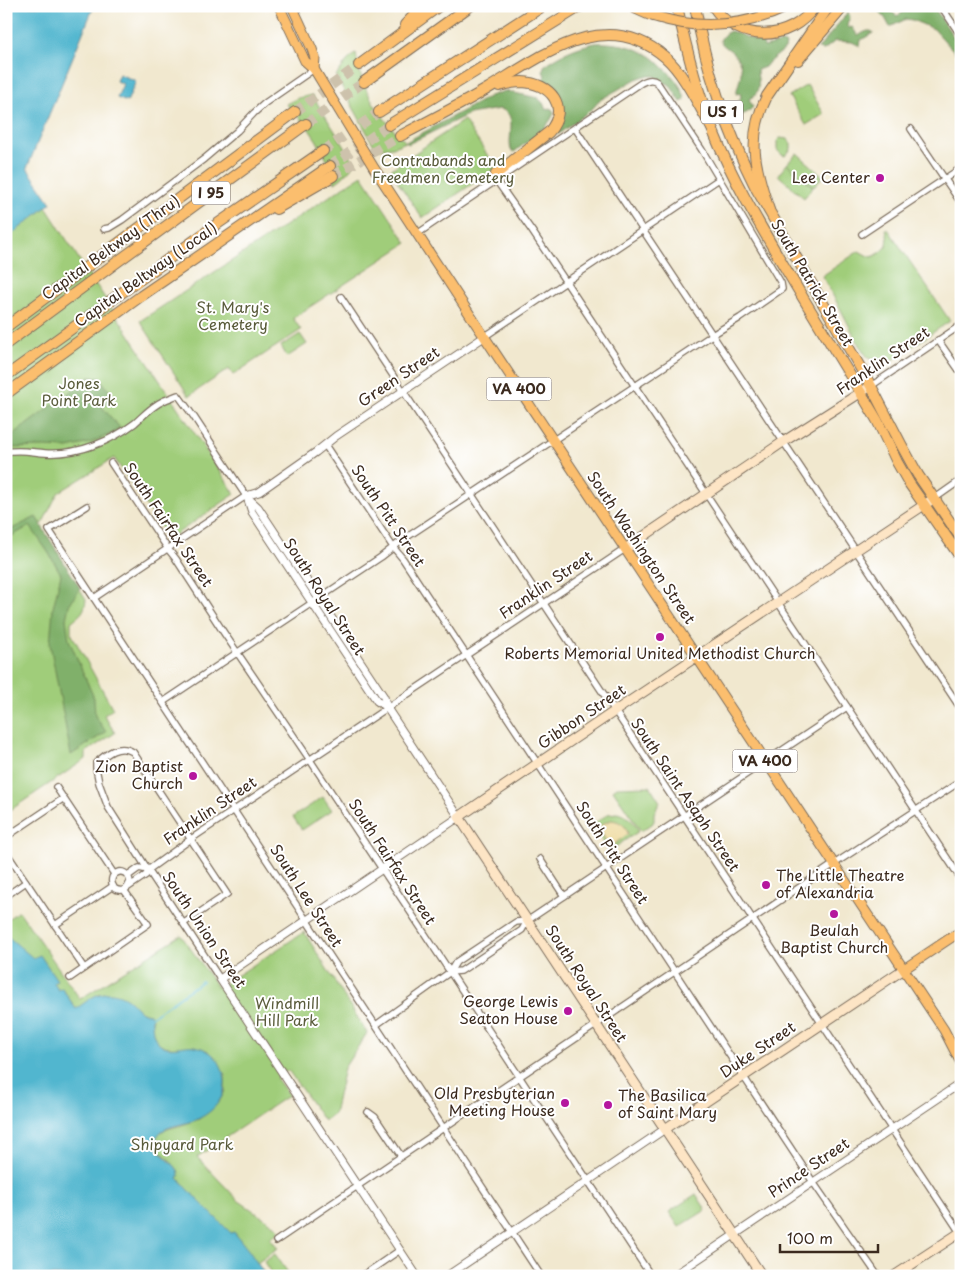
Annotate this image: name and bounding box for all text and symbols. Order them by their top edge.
road number: US 1 [701,100,743,124]
park label: Contrabands and Freedmen Cemetery [372,148,514,188]
place label: Lee Center [792,165,870,188]
marker: Lee Center [874,172,886,184]
road number: I 95 [192,182,230,204]
street label: Capital Beltway (Thru) [36,189,184,305]
street label: South Patrick Street [766,214,860,350]
street label: Capital Beltway (Local) [69,216,221,332]
park label: St. Mary's Cemetery [197,295,270,335]
street label: Franklin Street [831,320,934,400]
street label: Green Street [353,340,444,412]
park label: Jones Point Park [41,371,117,411]
road number: VA 400 [486,378,552,400]
street label: South Fairfax Street [119,457,220,591]
street label: South Pitt Street [347,460,432,571]
street label: South Washington Street [582,466,702,628]
street label: South Royal Street [279,533,372,659]
street label: Franklin Street [494,544,597,624]
marker: Roberts Memorial United Methodist Church [654,631,666,643]
place label: Roberts Memorial United Methodist Church [505,641,815,664]
street label: Gibbon Street [532,678,630,754]
street label: South Saint Asaph Street [626,713,746,876]
road number: VA 400 [732,749,798,772]
place label: Zion Baptist Church [95,754,183,794]
street label: Franklin Street [158,770,261,850]
marker: Zion Baptist Church [187,770,199,782]
street label: South Fairfax Street [344,794,443,929]
street label: South Pitt Street [571,796,655,908]
street label: South Lee Street [265,839,349,951]
place label: The Little Theatre of Alexandria [776,863,904,903]
street label: South Union Street [158,866,253,992]
marker: The Little Theatre of Alexandria [760,879,772,891]
marker: Beulah Baptist Church [828,908,840,920]
place label: Beulah Baptist Church [780,918,888,958]
street label: South Royal Street [541,920,634,1046]
place label: George Lewis Seaton House [459,989,558,1029]
park label: Windmill Hill Park [255,991,319,1031]
marker: George Lewis Seaton House [562,1005,574,1017]
street label: Duke Street [715,1015,800,1083]
place label: Old Presbyterian Meeting House [434,1081,555,1121]
place label: The Basilica of Saint Mary [618,1083,717,1123]
marker: Old Presbyterian Meeting House [559,1097,571,1109]
marker: The Basilica of Saint Mary [602,1099,614,1111]
street label: Prince Street [763,1131,853,1202]
park label: Shipyard Park [130,1132,234,1155]
scale bar [780,1222,877,1254]
text: 100 m [787,1226,833,1249]

